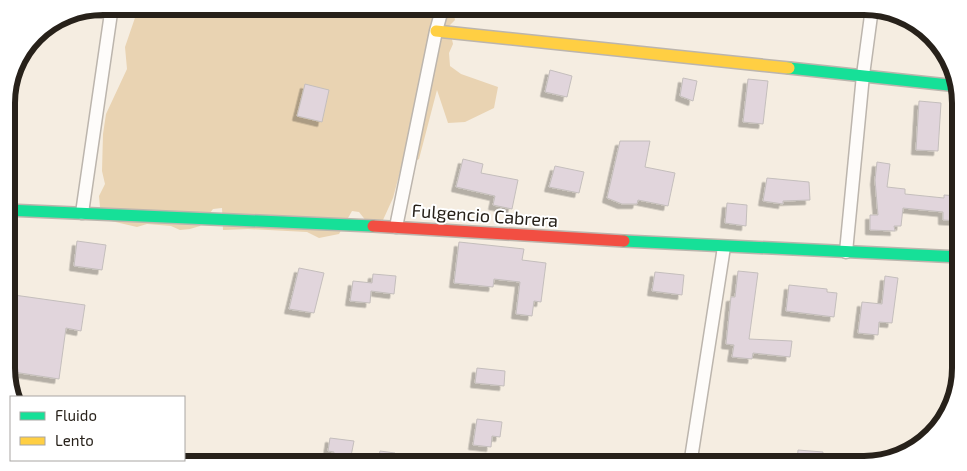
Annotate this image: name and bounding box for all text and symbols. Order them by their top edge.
street label: Fulgencio Cabrera [411,199,559,231]
legend [10,396,185,461]
text: Fluido [55,406,97,424]
text: Lento [55,431,94,449]

